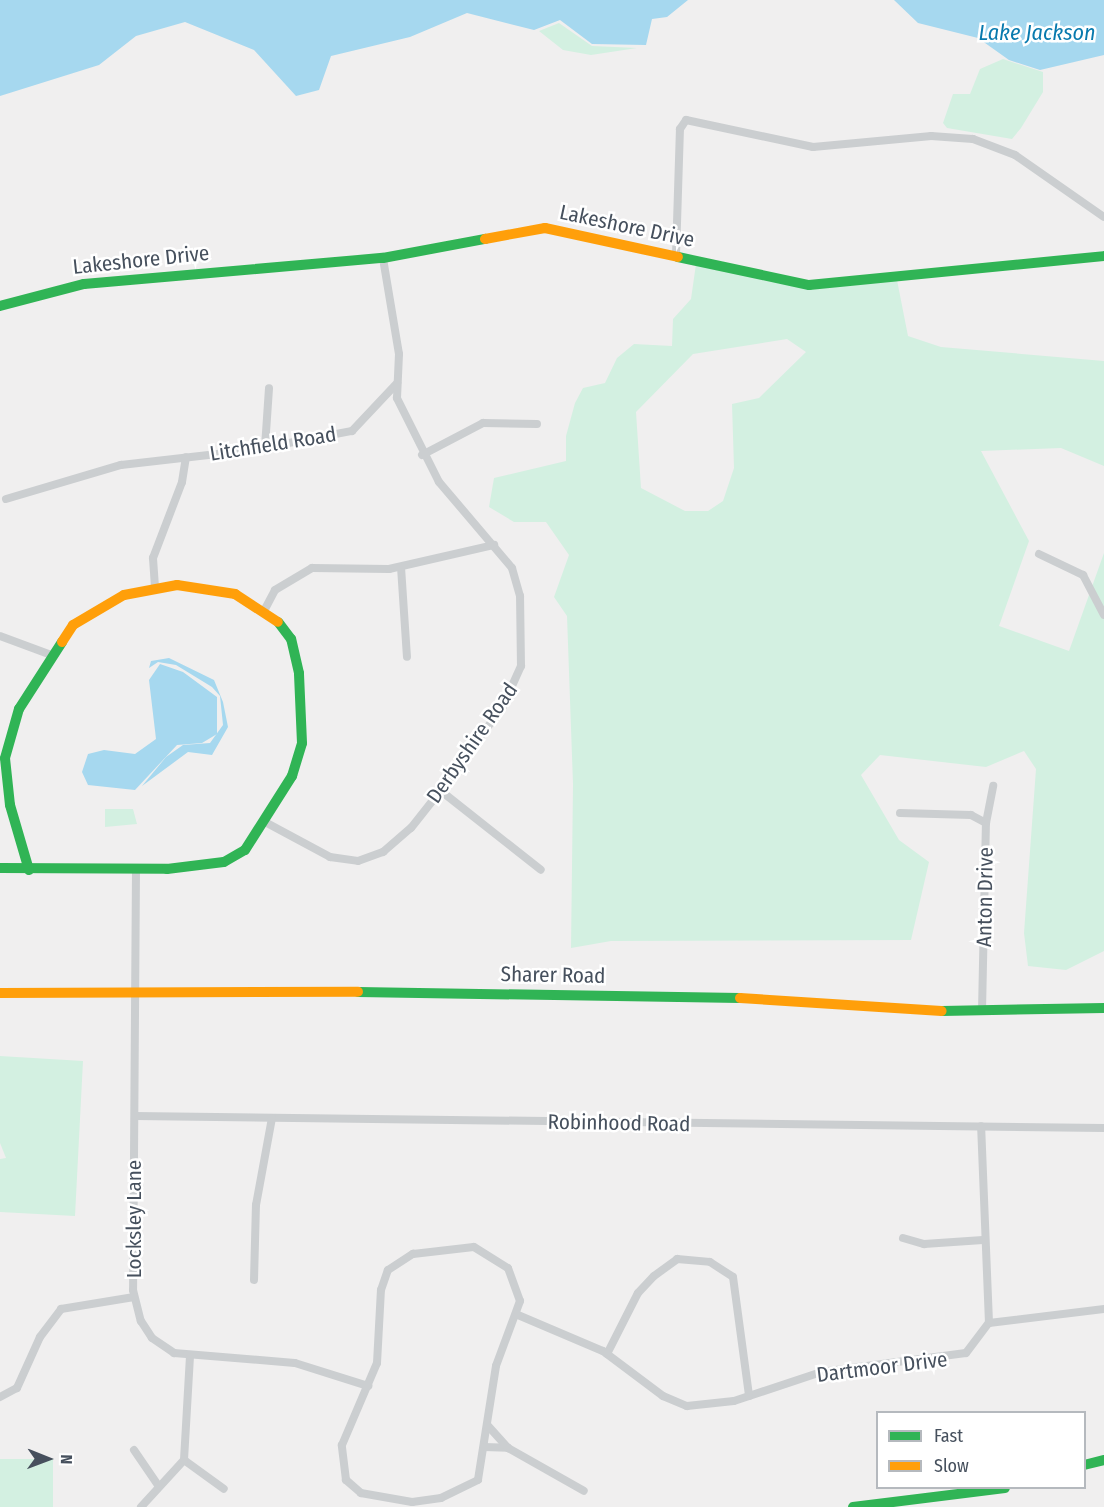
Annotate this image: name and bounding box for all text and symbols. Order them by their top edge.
water label: Lake Jackson [978,20,1096,46]
street label: Lakeshore Drive [557,199,697,253]
street label: Lakeshore Drive [72,240,210,280]
street label: Litchfield Road [208,422,338,466]
street label: Derbyshire Road [421,678,523,808]
street label: Anton Drive [972,847,998,947]
street label: Sharer Road [500,961,606,989]
street label: Robinhood Road [547,1109,691,1137]
street label: Locksley Lane [121,1160,147,1278]
street label: Dartmoor Drive [815,1346,949,1388]
legend [876,1411,1086,1489]
text: Fast [934,1425,963,1447]
north arrow [18,1429,78,1489]
text: N [57,1454,76,1464]
text: Slow [934,1455,969,1477]

